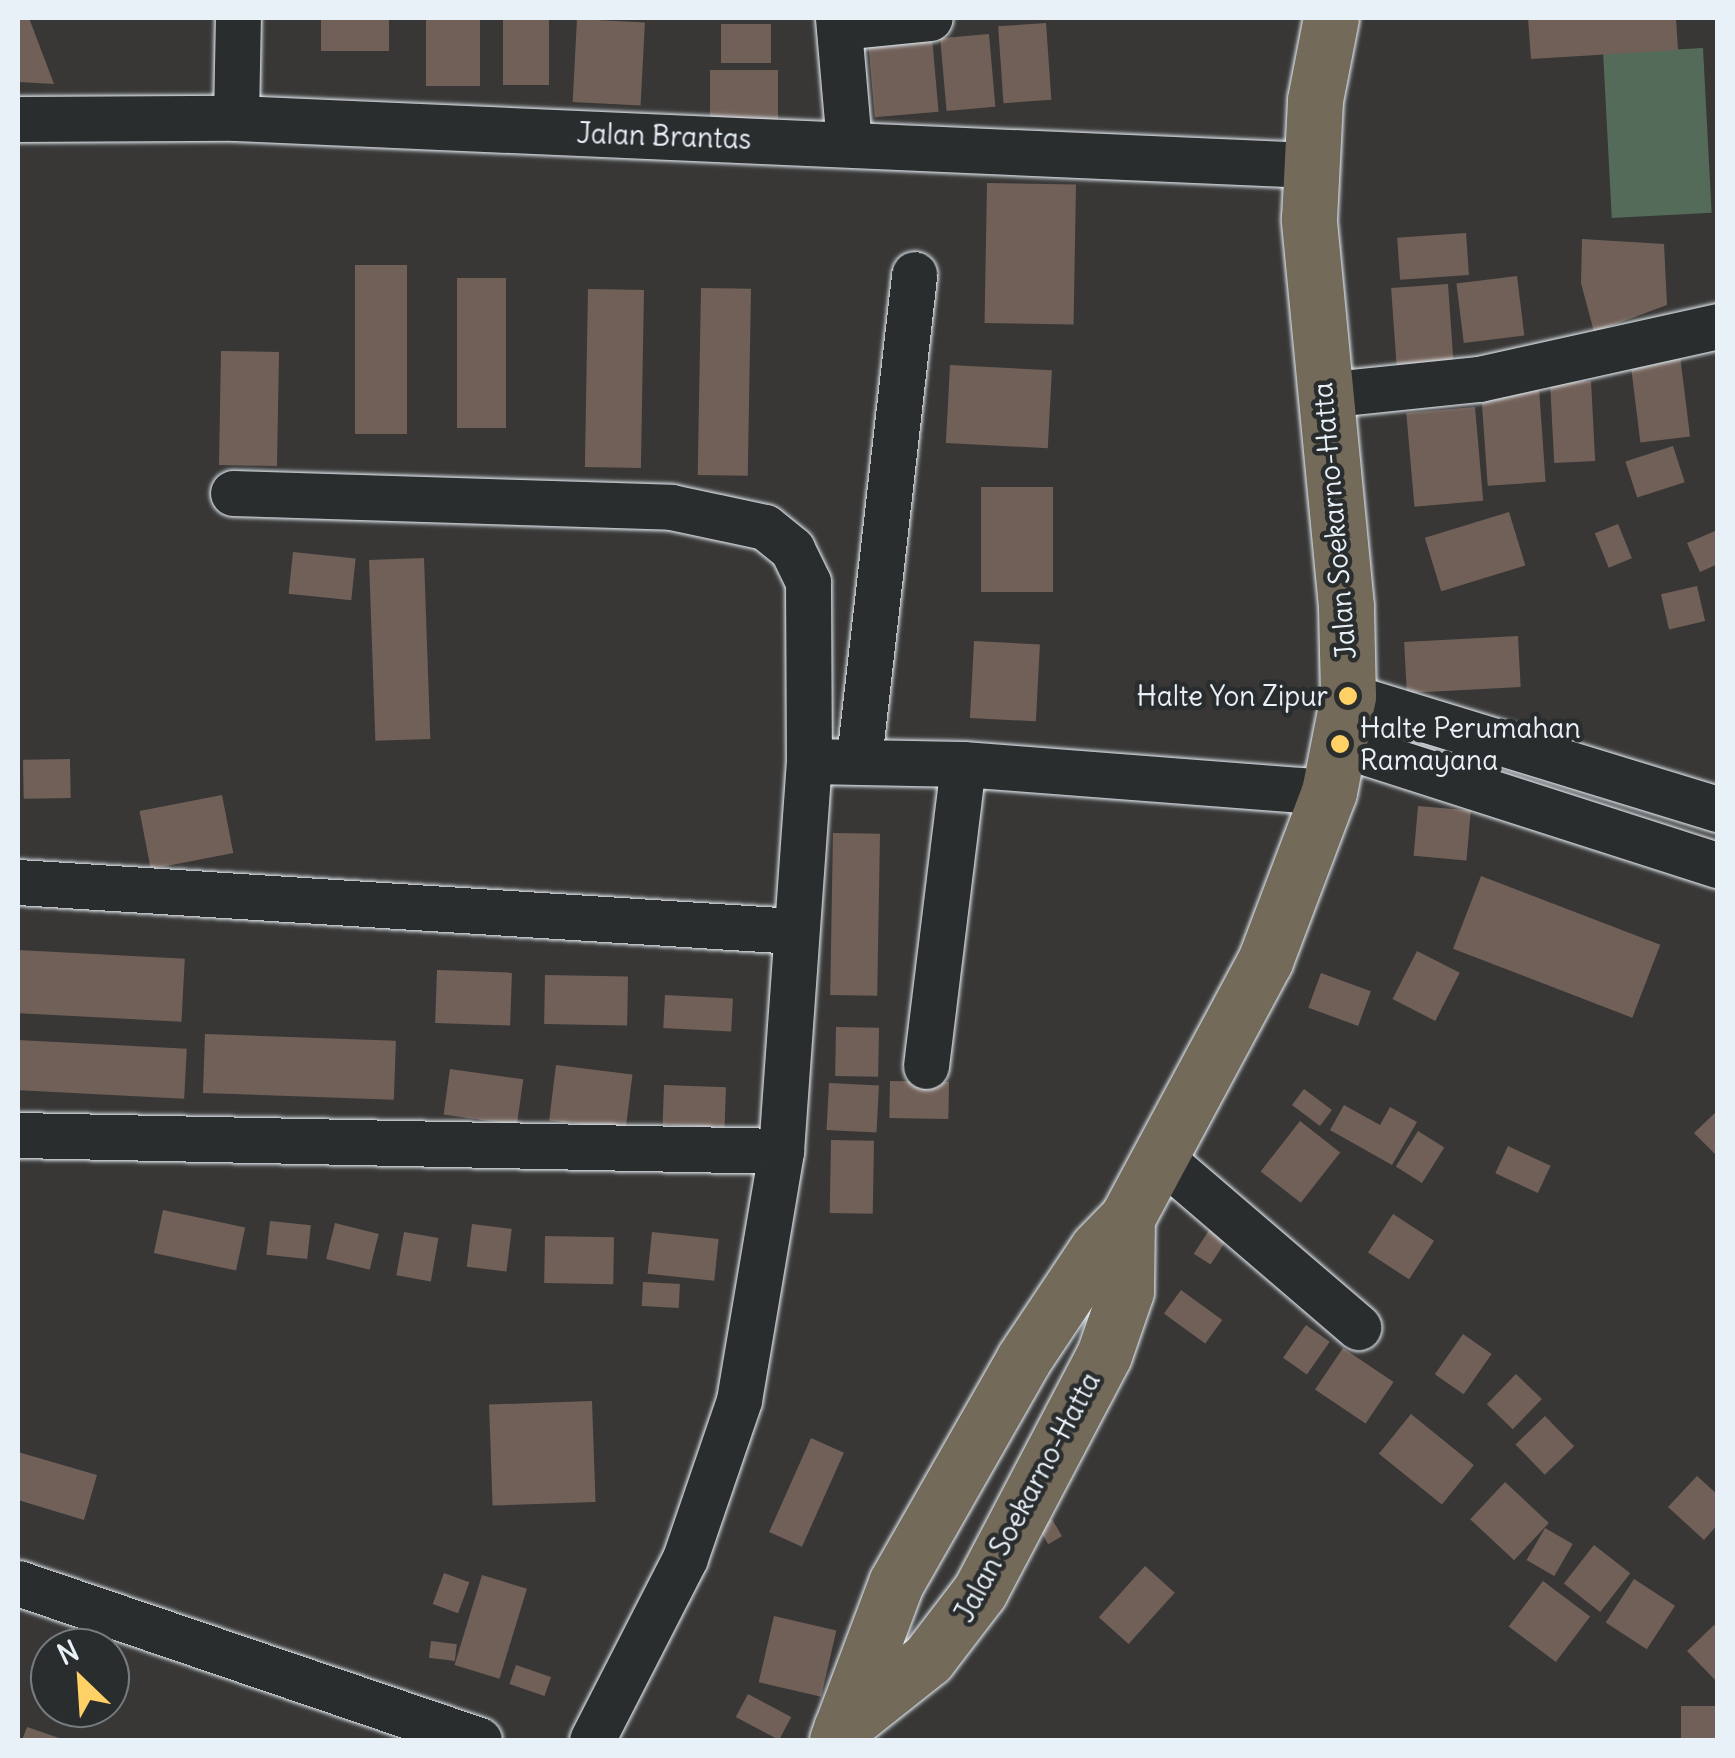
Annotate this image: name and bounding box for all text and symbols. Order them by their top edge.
street label: Jalan Brantas [576,116,752,156]
street label: Jalan Soekarno-Hatta [1305,381,1363,661]
place label: Halte Yon Zipur [1137,679,1328,713]
marker: Halte Yon Zipur [1337,685,1359,707]
place label: Halte Perumahan Ramayana [1360,711,1581,777]
marker: Halte Perumahan Ramayana [1329,733,1351,755]
street label: Jalan Soekarno-Hatta [947,1366,1107,1628]
north arrow [30,1628,130,1728]
text: N [52,1632,85,1673]

